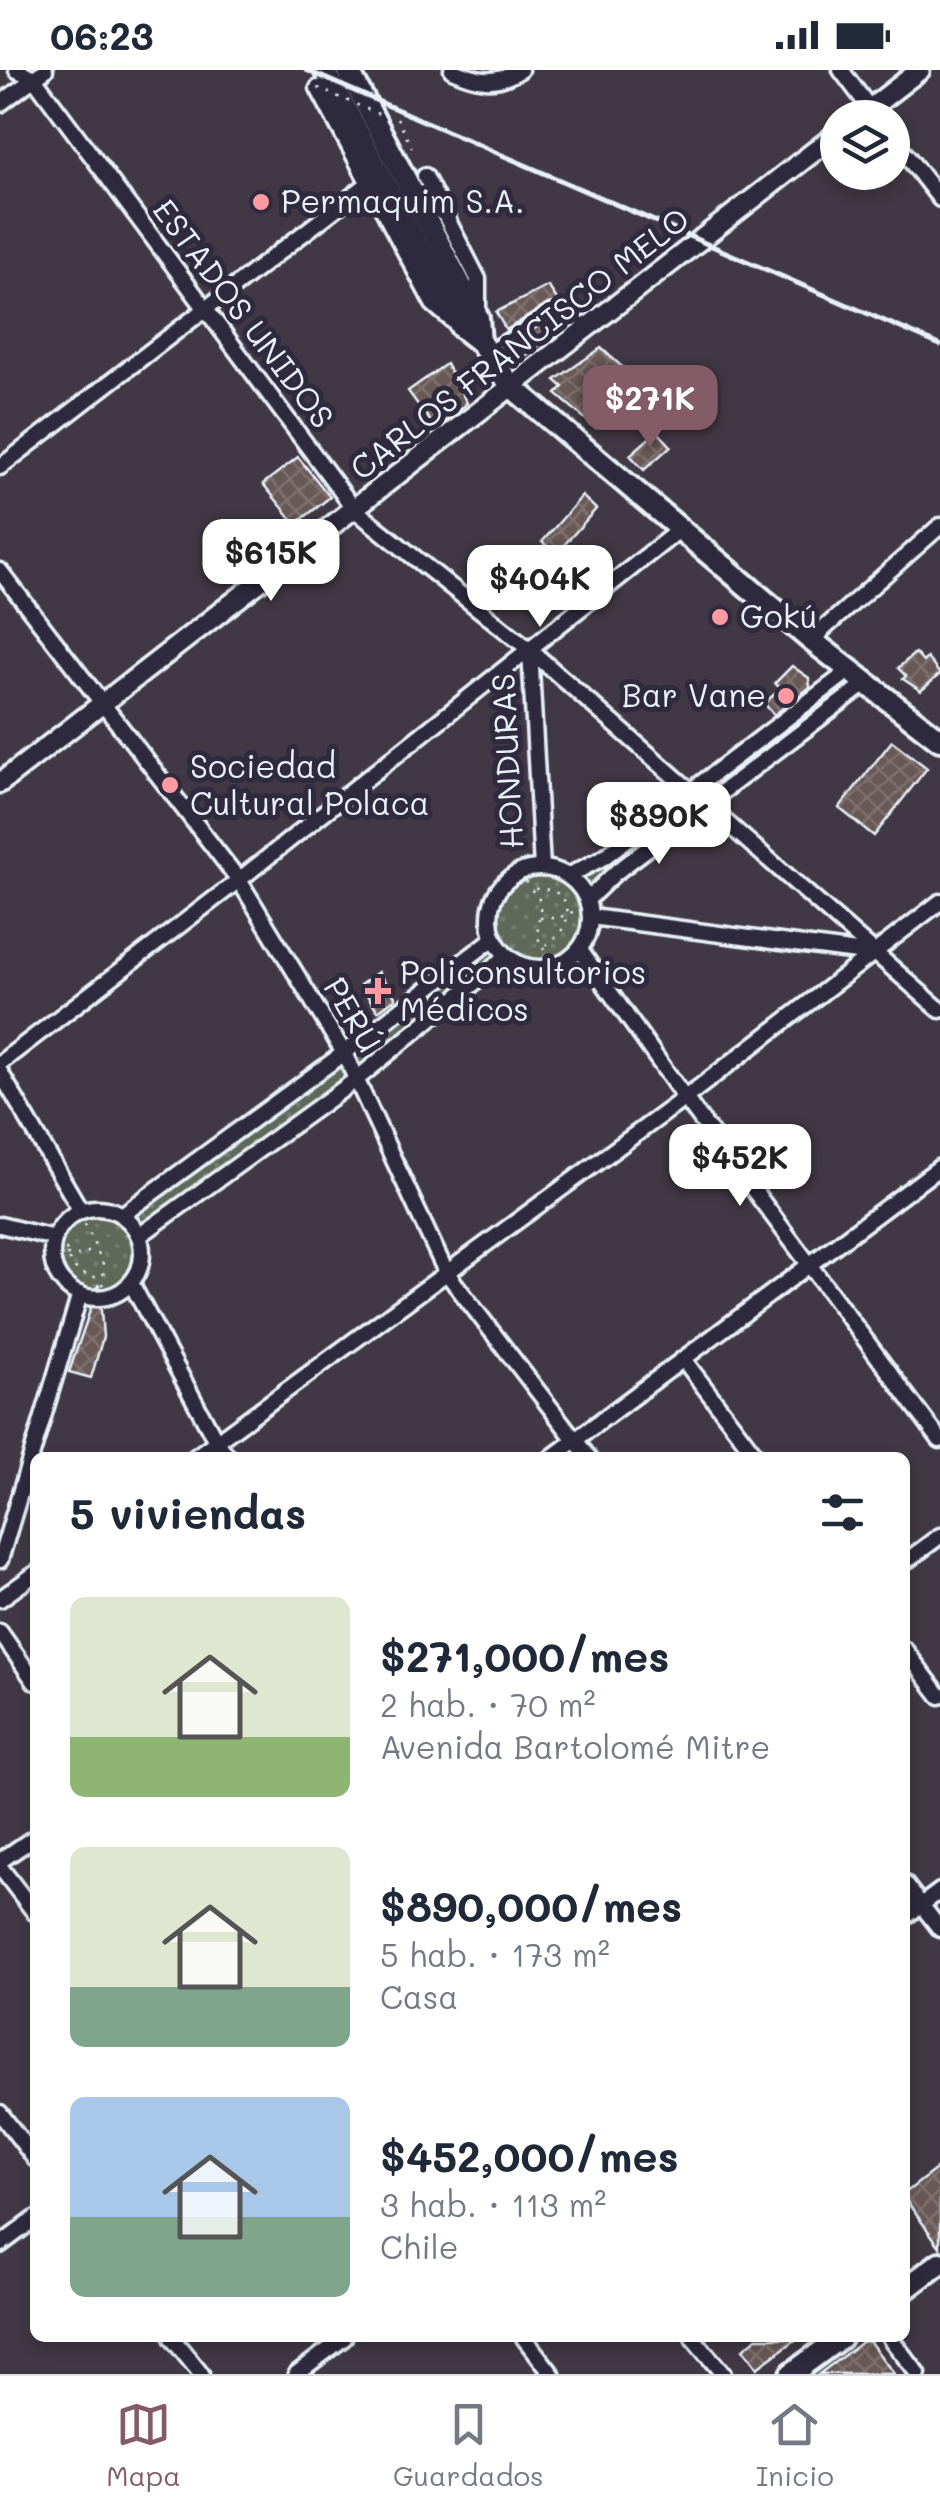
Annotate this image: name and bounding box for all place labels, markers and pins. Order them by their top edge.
place label: Permaquim S.A. [281,179,525,221]
marker: Permaquim S.A. [250,191,272,213]
pin: $271K [580,365,720,450]
pin: $615K [201,519,341,604]
pin: $404K [470,545,610,630]
place label: Gokú [740,594,817,636]
marker: Gokú [709,606,731,628]
place label: Bar Vane [622,673,766,715]
marker: Bar Vane [775,685,797,707]
place label: Sociedad Cultural Polaca [190,744,430,823]
marker: Sociedad Cultural Polaca [159,774,181,796]
pin: $890K [589,782,729,867]
place label: Policonsultorios Médicos [400,950,646,1029]
marker: Policonsultorios Médicos [365,978,391,1004]
pin: $452K [670,1124,810,1209]

